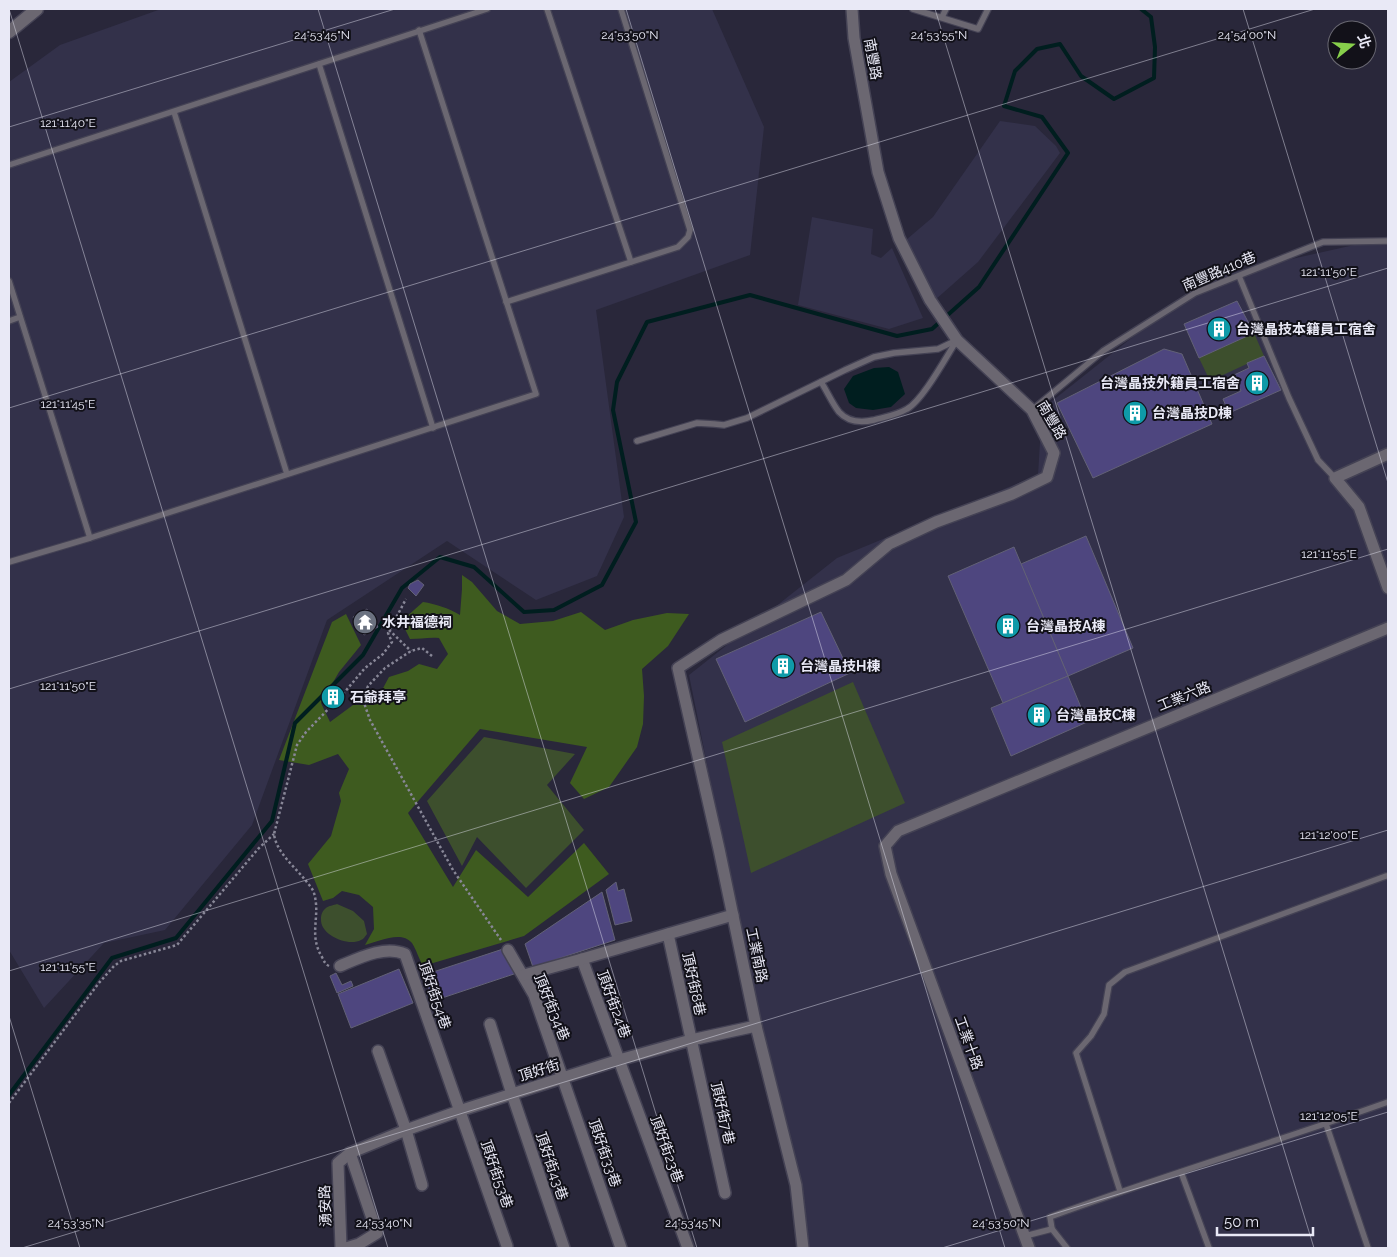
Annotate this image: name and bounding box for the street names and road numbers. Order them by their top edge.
street label: 南豐路 [861,37,885,81]
street label: 南豐路410巷 [1180,248,1258,294]
street label: 南豐路 [1034,398,1070,442]
street label: 工業六路 [1155,678,1213,714]
street label: 工業南路 [743,926,771,984]
street label: 頂好街8巷 [679,951,709,1017]
street label: 頂好街54巷 [416,959,454,1031]
street label: 頂好街24巷 [594,968,634,1040]
street label: 頂好街34巷 [531,971,573,1043]
street label: 工業十路 [952,1014,986,1072]
street label: 頂好街 [517,1056,561,1084]
street label: 頂好街7巷 [708,1080,738,1146]
street label: 頂好街23巷 [647,1113,687,1185]
street label: 頂好街33巷 [586,1117,624,1189]
street label: 頂好街43巷 [533,1130,571,1202]
street label: 頂好街53巷 [478,1138,516,1210]
street label: 湧安路 [316,1185,334,1227]

